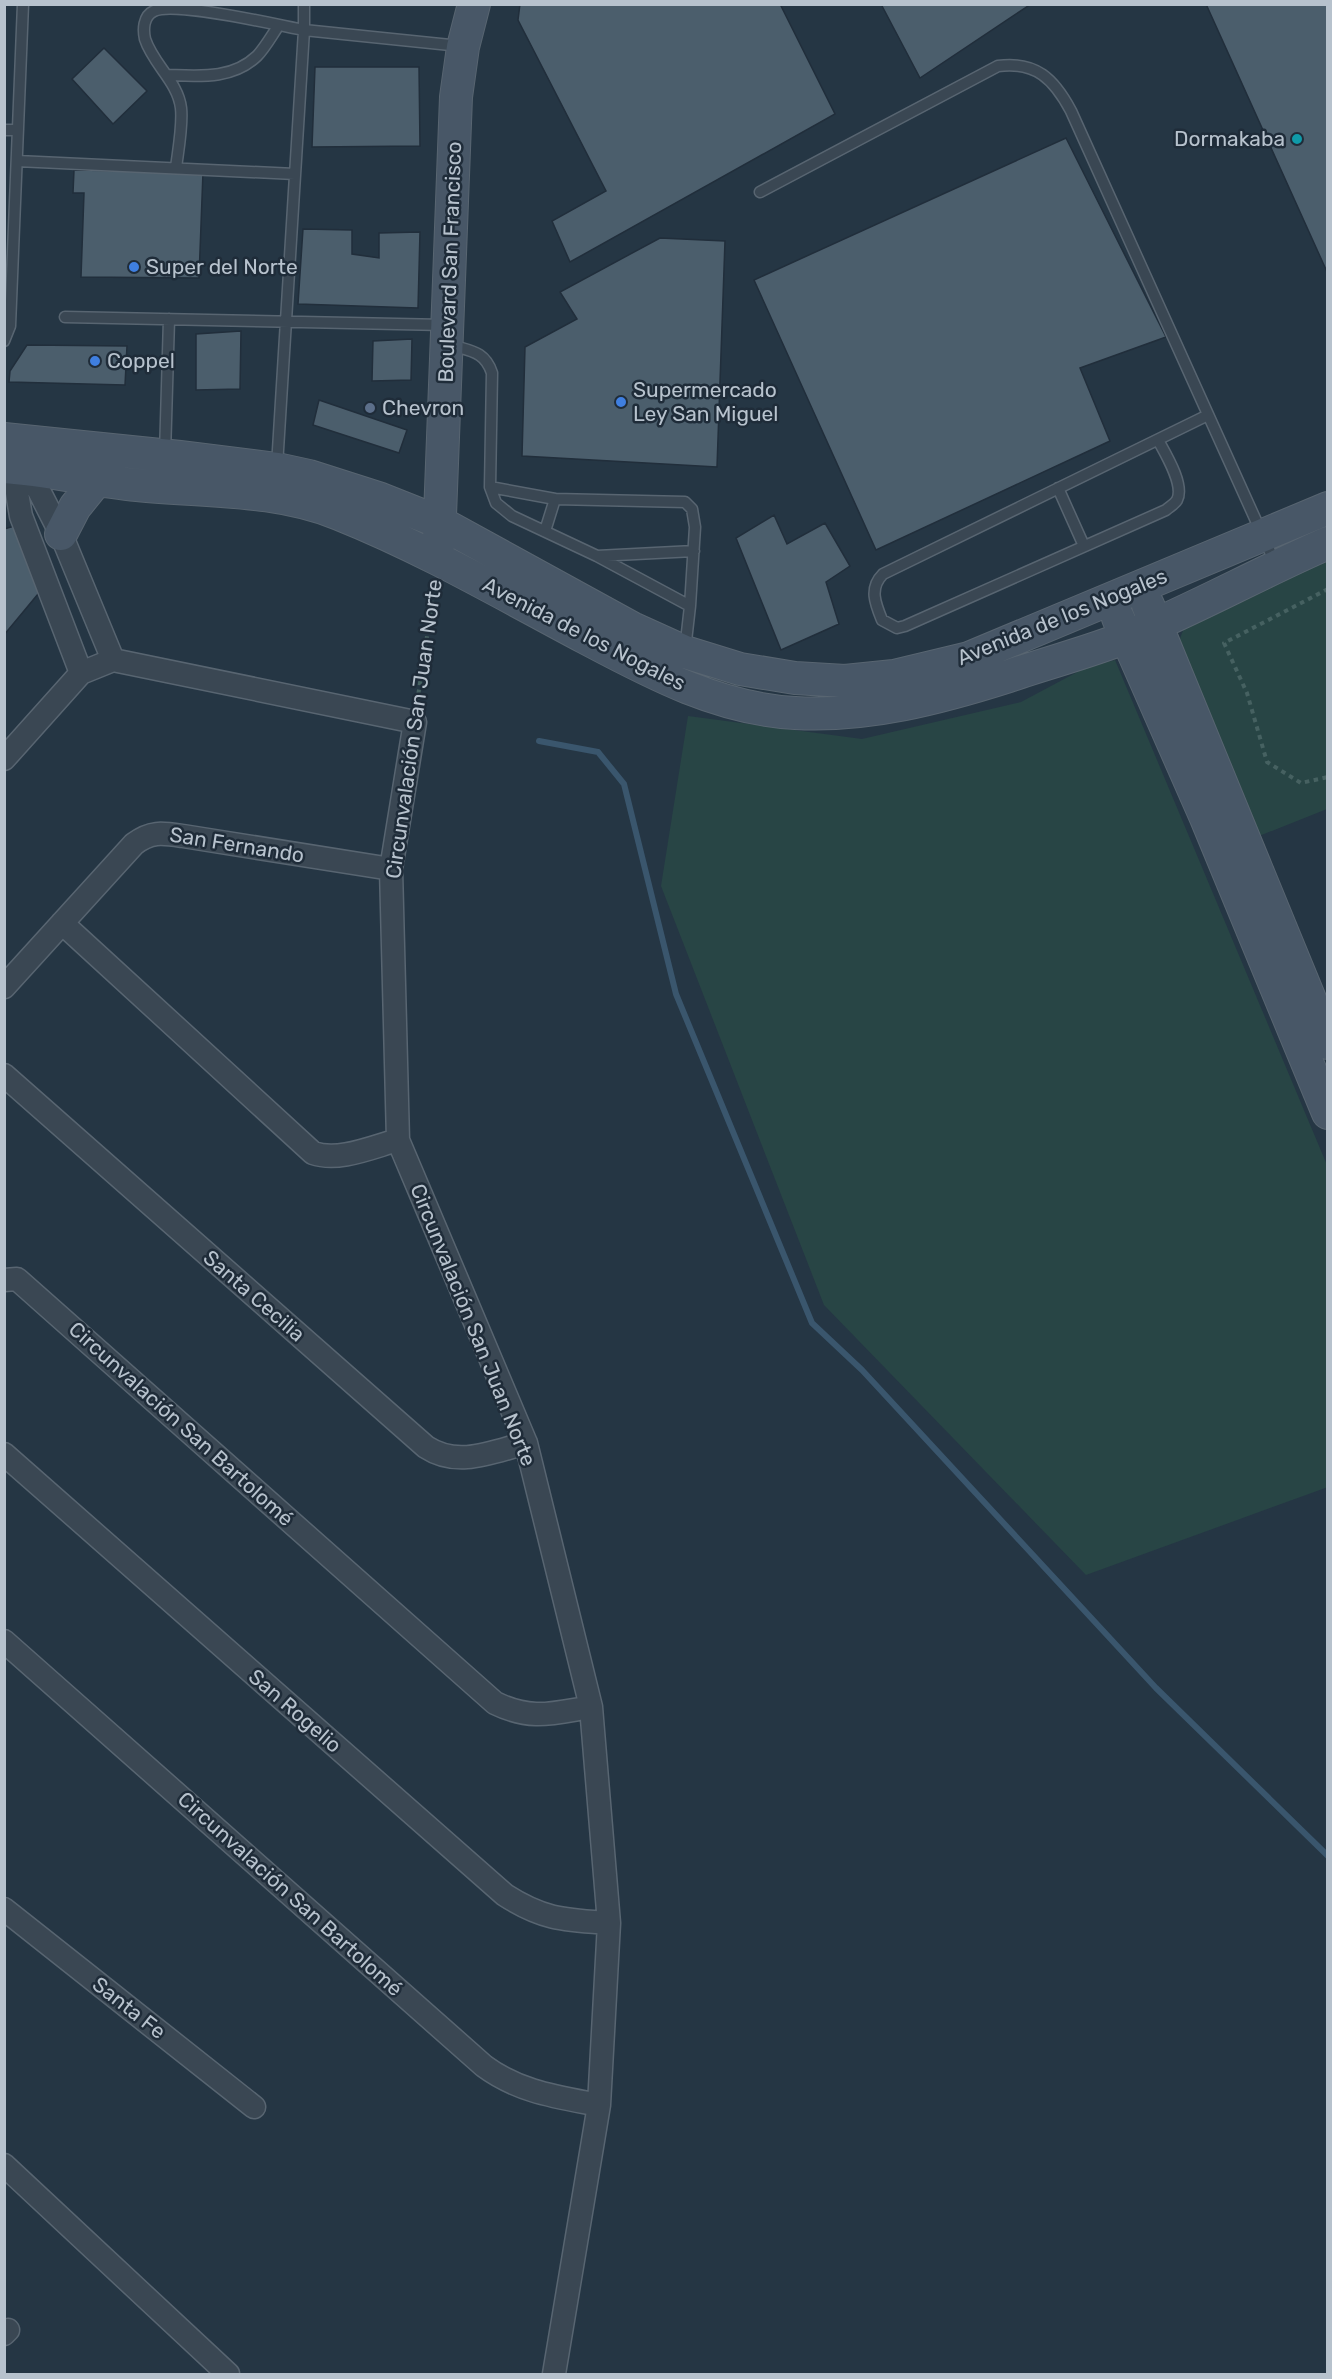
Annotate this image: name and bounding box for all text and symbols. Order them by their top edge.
place label: Dormakaba [1174,126,1285,151]
marker: Dormakaba [1290,132,1304,146]
street label: Boulevard San Francisco [433,141,466,383]
place label: Super del Norte [146,254,298,279]
marker: Super del Norte [127,260,141,274]
place label: Coppel [107,348,175,373]
marker: Coppel [88,354,102,368]
place label: Supermercado Ley San Miguel [633,377,778,426]
place label: Chevron [382,395,464,420]
marker: Supermercado Ley San Miguel [614,395,628,409]
marker: Chevron [363,401,377,415]
street label: Avenida de los Nogales [953,563,1170,670]
street label: Avenida de los Nogales [479,572,690,696]
street label: Circunvalación San Juan Norte [380,578,447,880]
street label: San Fernando [168,822,306,867]
street label: Circunvalación San Juan Norte [405,1180,542,1470]
street label: Santa Cecilia [198,1245,310,1347]
street label: Circunvalación San Bartolomé [64,1316,299,1531]
street label: San Rogelio [244,1664,347,1758]
street label: Circunvalación San Bartolomé [173,1786,408,2001]
street label: Santa Fe [88,1971,171,2044]

